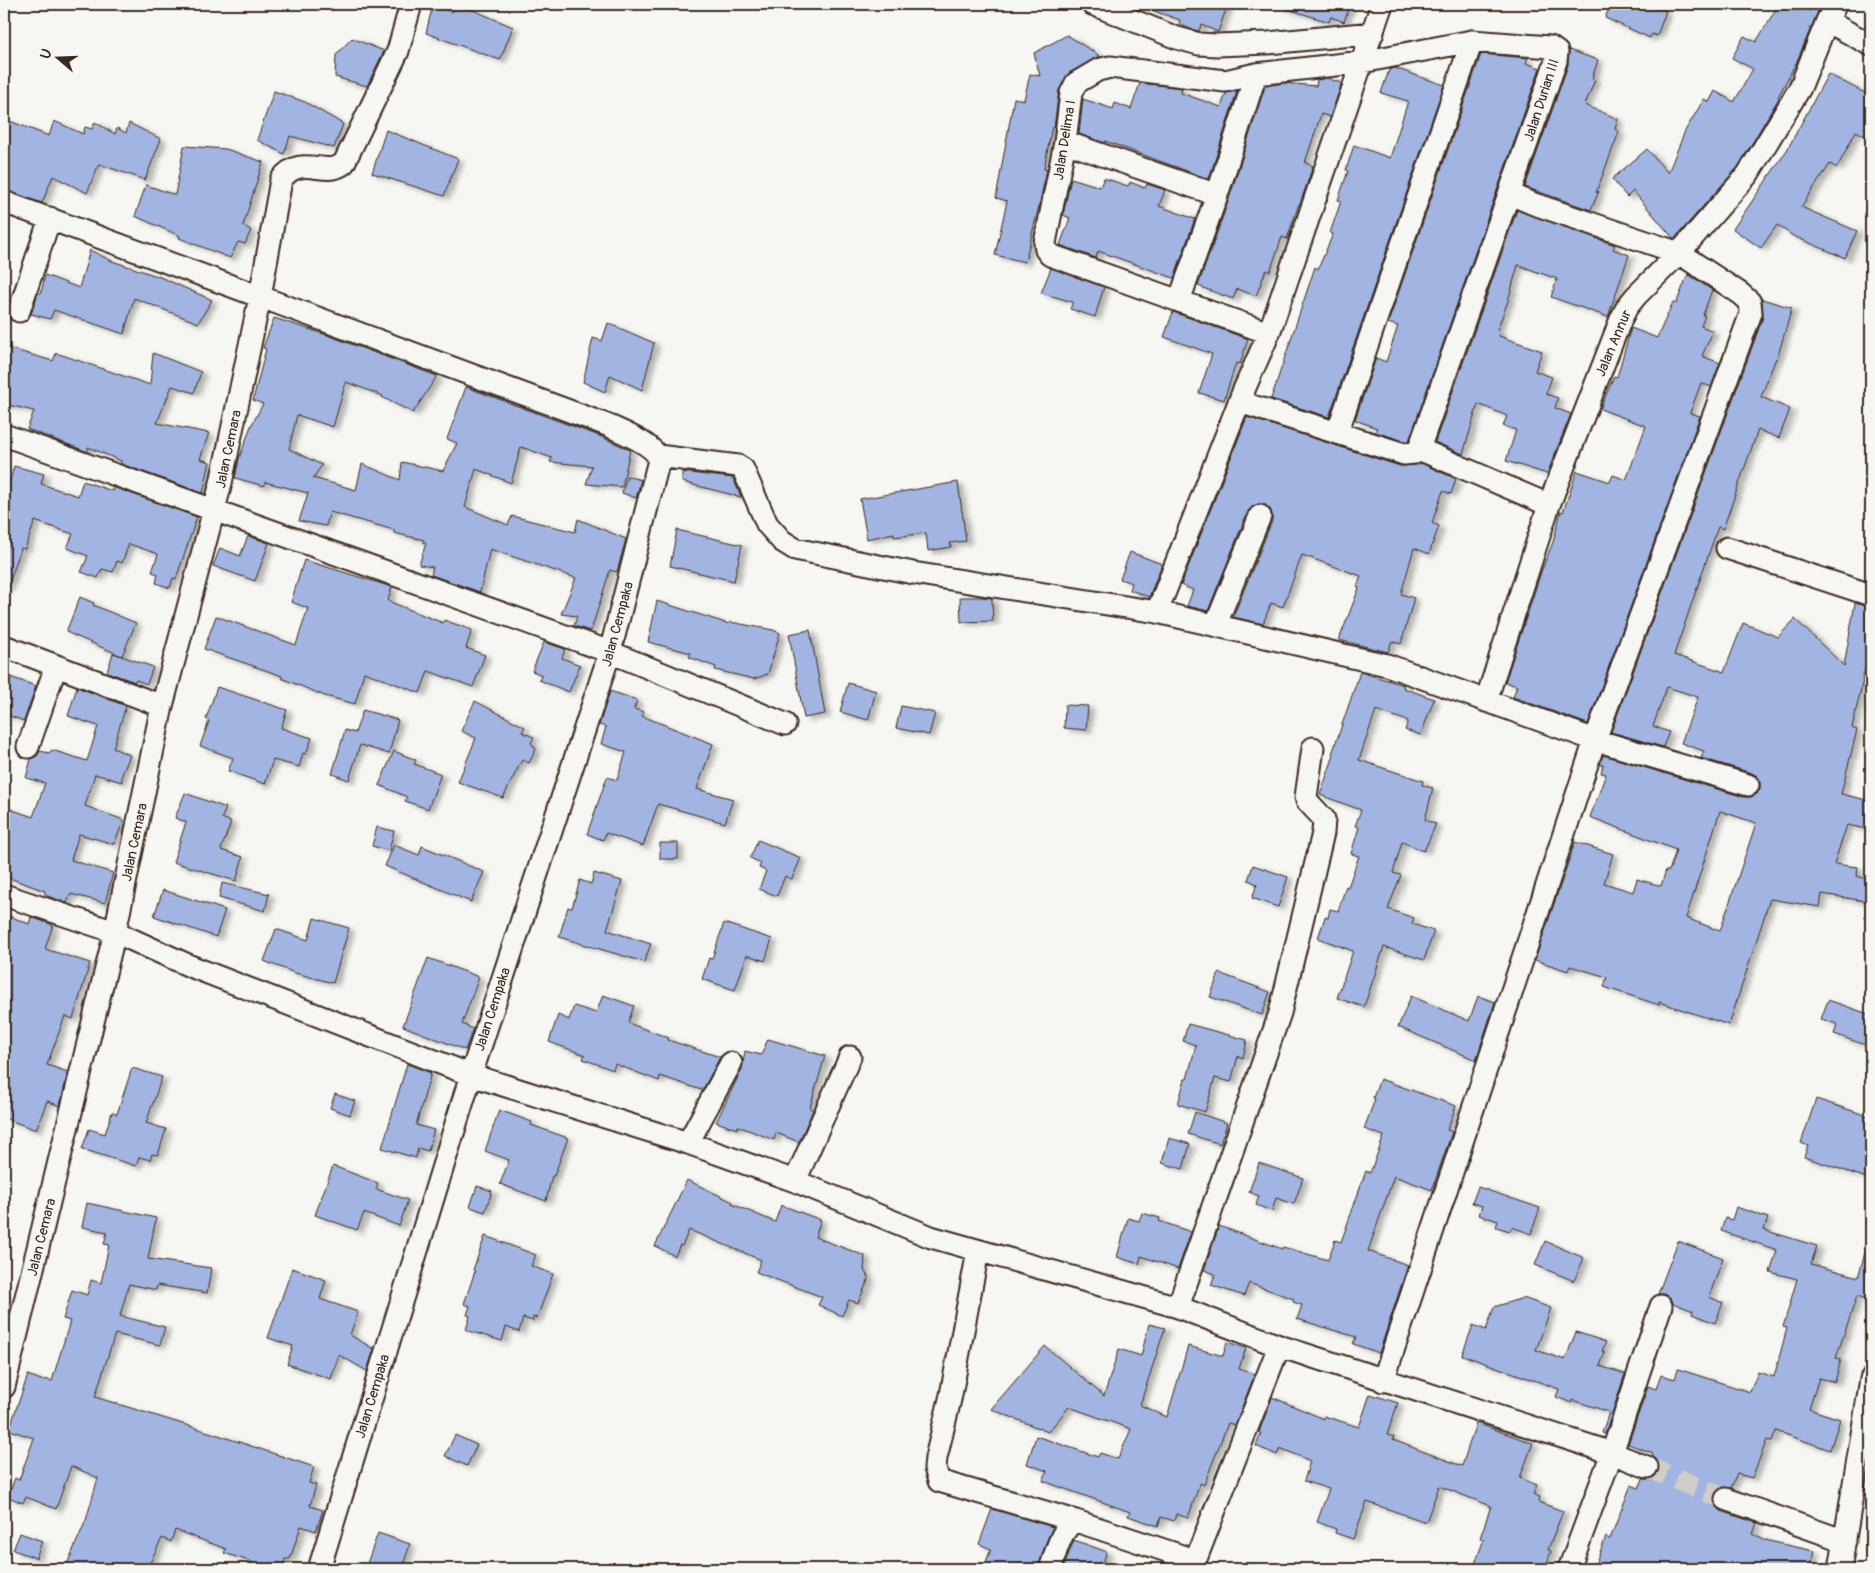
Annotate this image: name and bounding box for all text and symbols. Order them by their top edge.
north arrow [32,32,82,82]
text: U [37,47,56,61]
street label: Jalan Durian III [1520,57,1563,143]
street label: Jalan Delima I [1050,99,1079,181]
street label: Jalan Annur [1592,307,1635,379]
street label: Jalan Cemara [212,408,245,490]
street label: Jalan Cempaka [598,580,637,668]
street label: Jalan Cemara [118,801,151,883]
street label: Jalan Cempaka [471,965,514,1053]
street label: Jalan Cemara [24,1197,59,1278]
street label: Jalan Cempaka [352,1352,393,1440]

